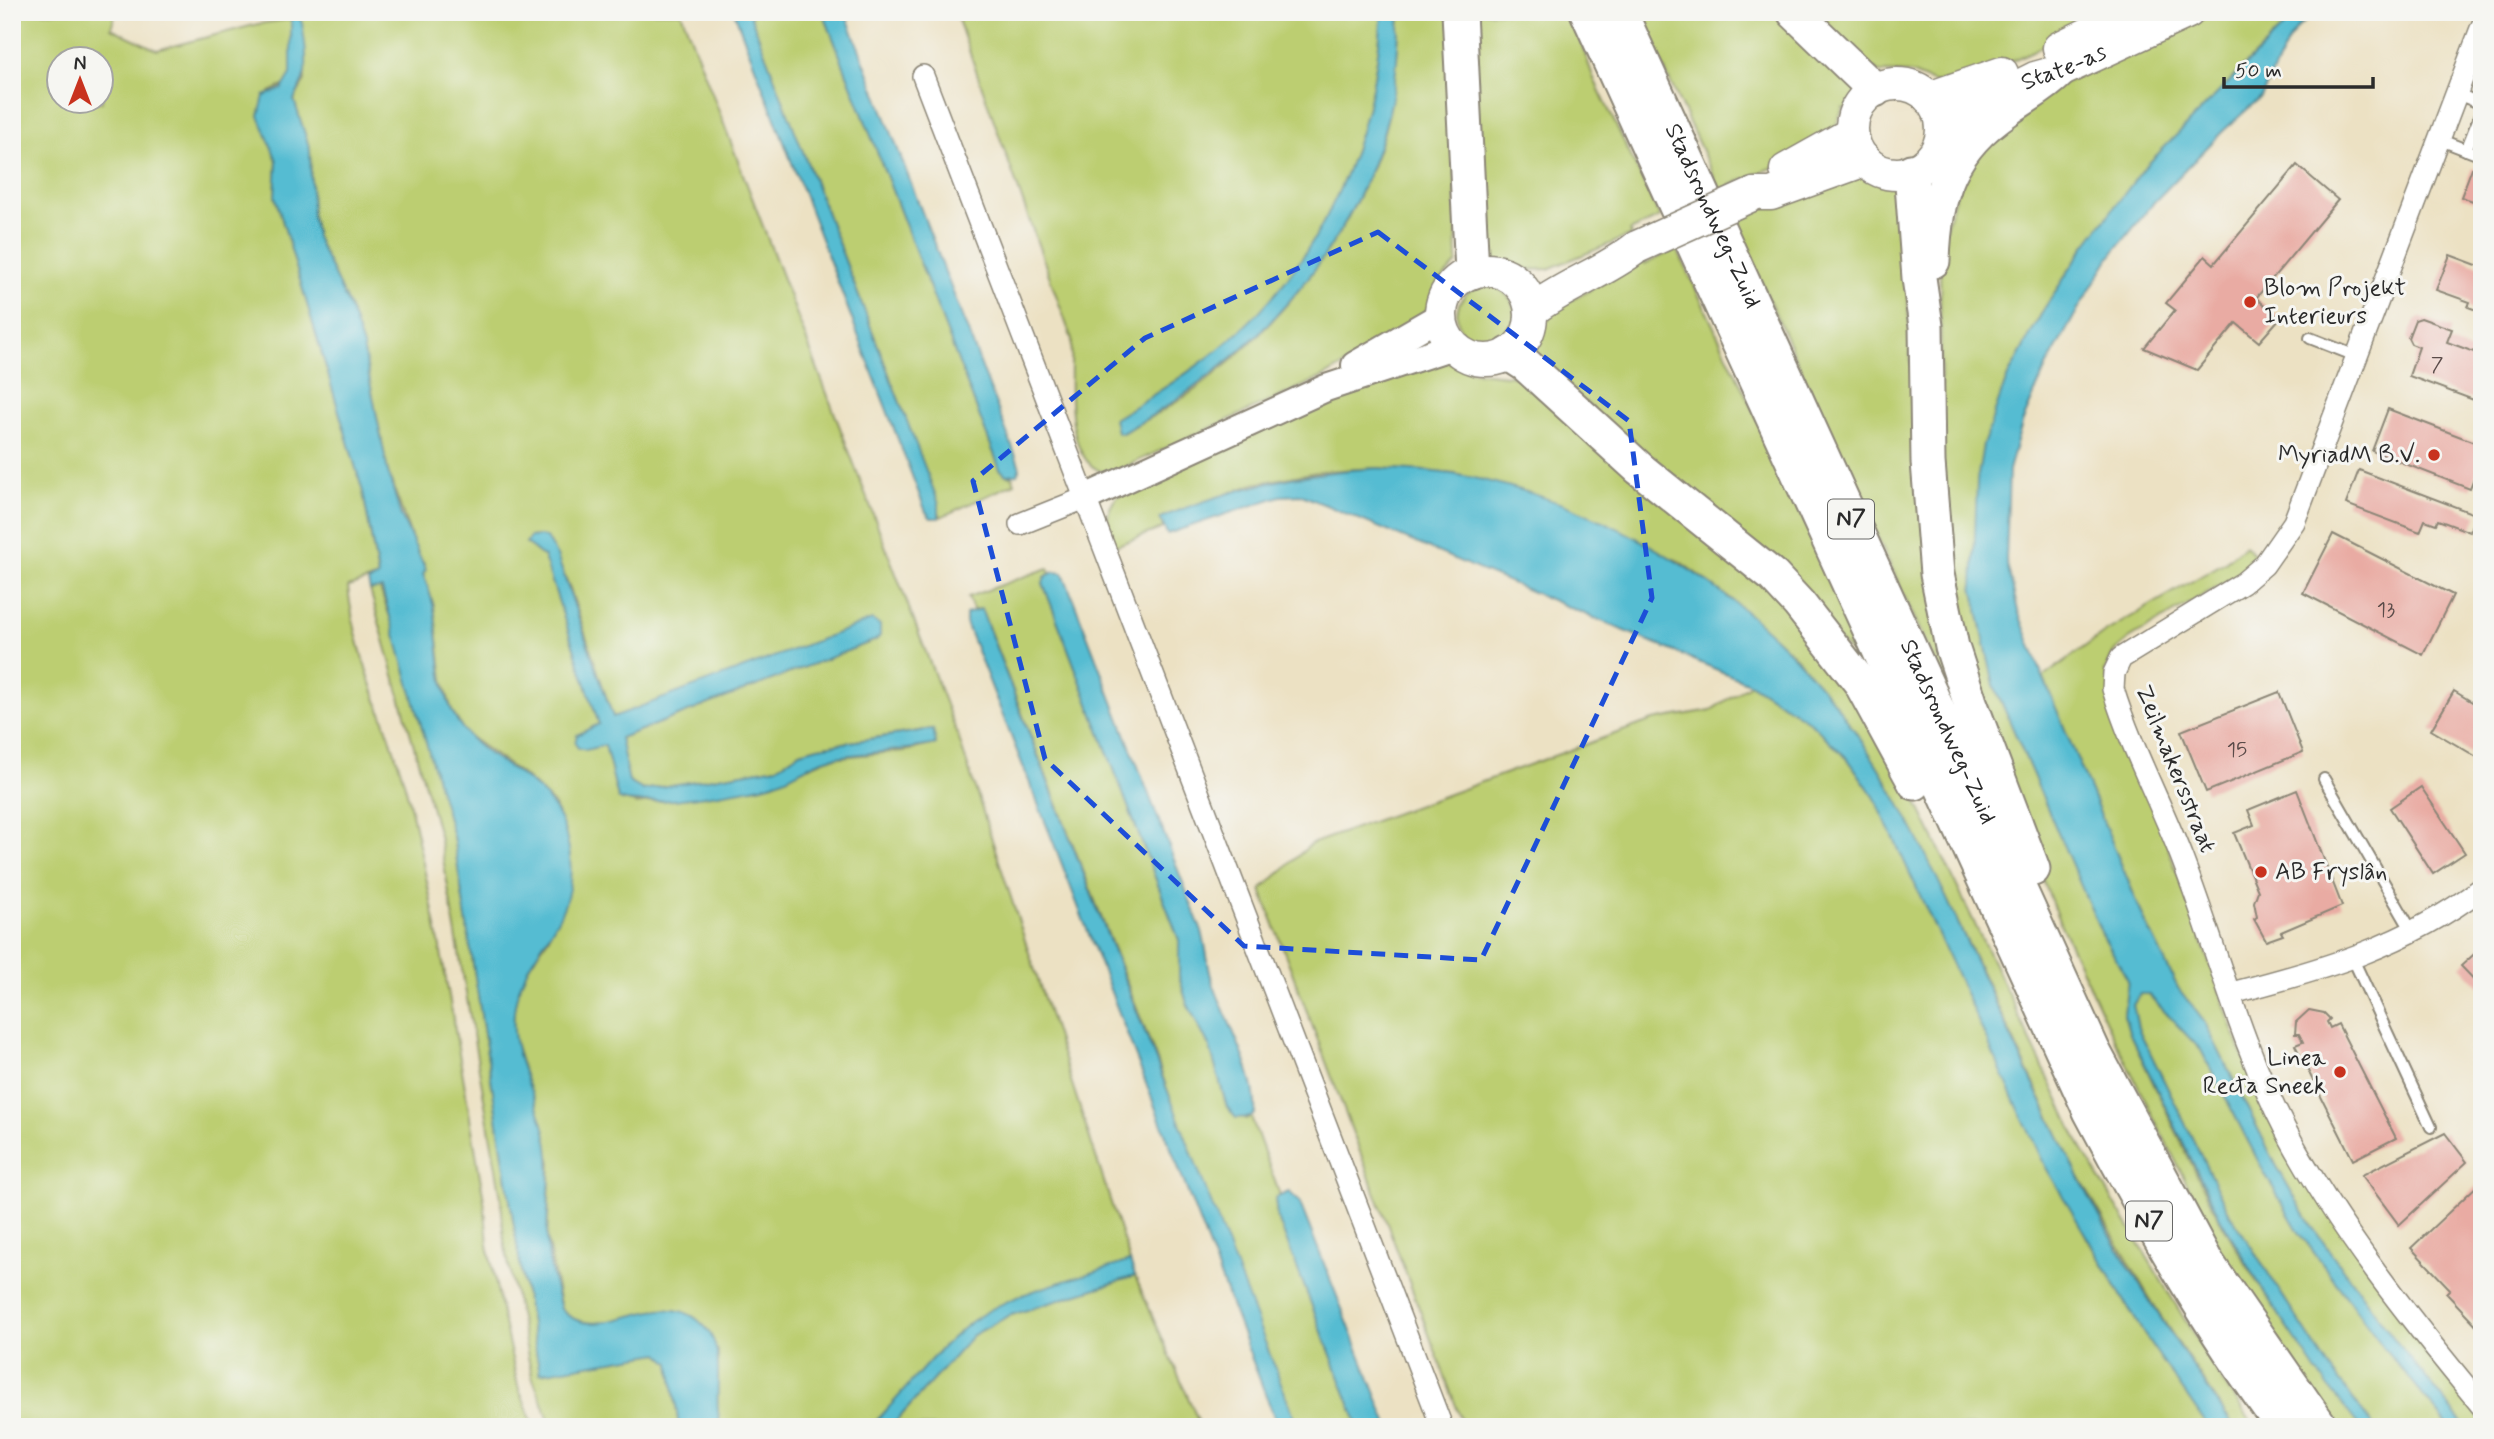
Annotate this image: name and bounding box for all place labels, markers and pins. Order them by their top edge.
place label: Blom Projekt Interieurs [2264,273,2406,332]
marker: Blom Projekt Interieurs [2242,294,2258,310]
place label: MyriadM B.V. [2278,440,2420,471]
marker: MyriadM B.V. [2426,447,2442,463]
place label: AB Fryslân [2275,857,2387,888]
marker: AB Fryslân [2253,864,2269,880]
place label: Linea Recta Sneek [2203,1043,2327,1102]
marker: Linea Recta Sneek [2332,1064,2348,1080]

